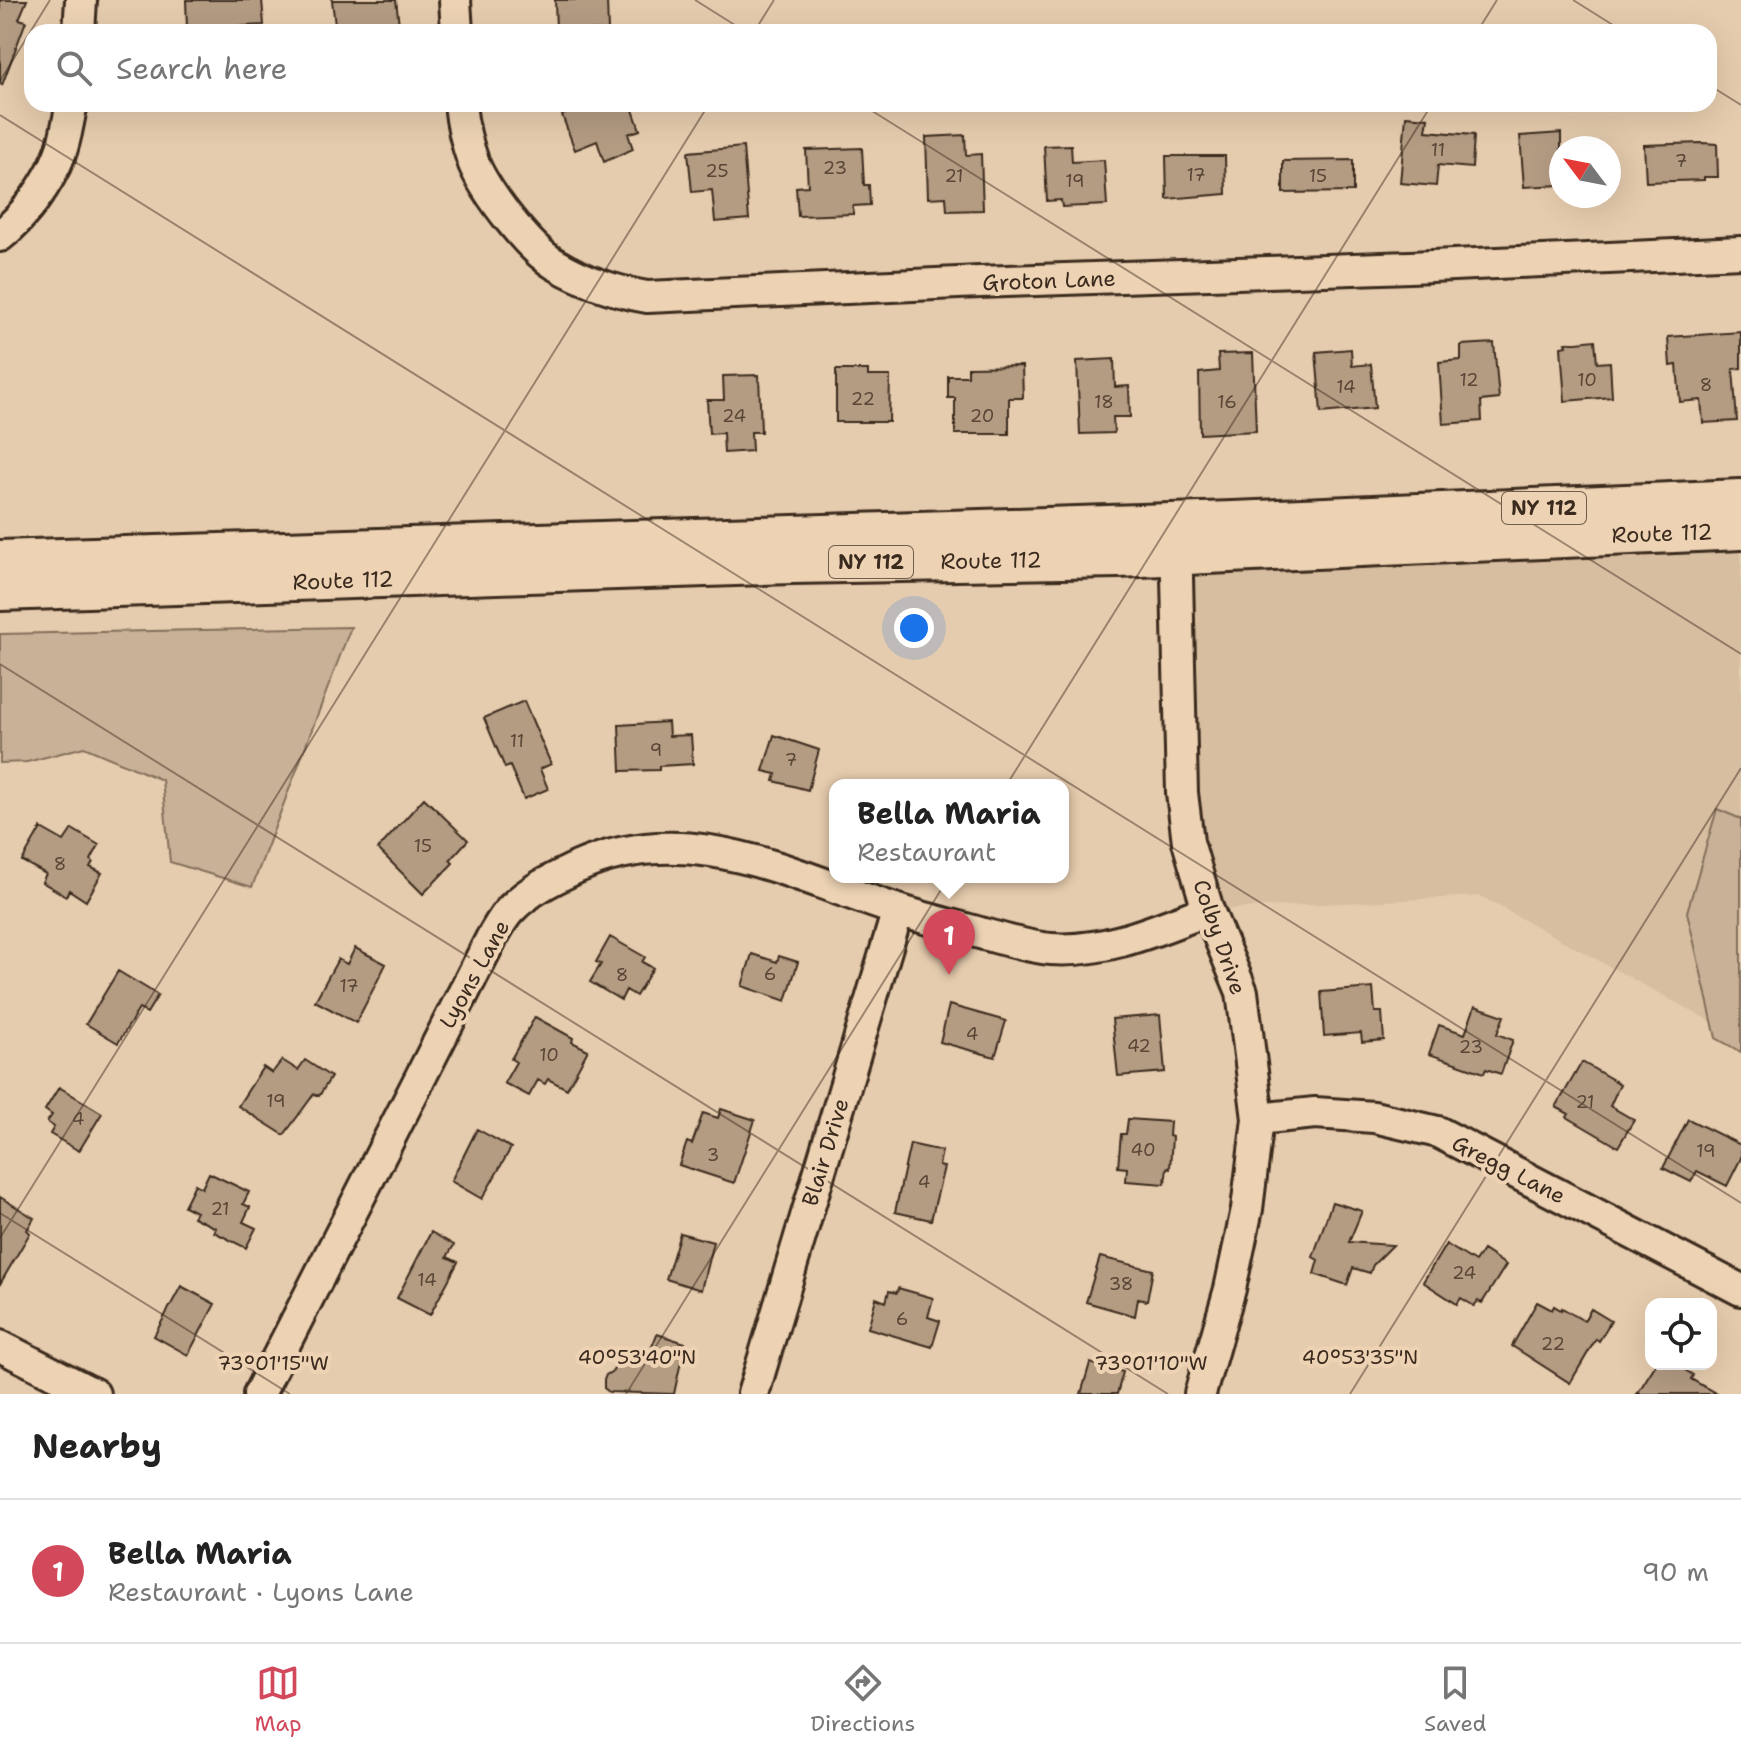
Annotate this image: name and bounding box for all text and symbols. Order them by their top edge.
search box [24,24,1717,112]
icon: search [52,46,96,90]
text: Search here [116,48,287,89]
north arrow [1549,136,1621,208]
house number: 11 [1431,138,1445,162]
house number: 7 [1675,149,1687,173]
house number: 23 [823,156,847,180]
house number: 25 [705,159,729,183]
house number: 17 [1186,163,1206,187]
house number: 21 [944,164,964,188]
house number: 15 [1309,164,1327,188]
house number: 19 [1065,169,1085,193]
street label: Groton Lane [982,264,1116,297]
house number: 12 [1459,368,1479,392]
house number: 10 [1577,368,1597,392]
house number: 8 [1700,373,1712,397]
house number: 14 [1336,375,1356,399]
house number: 22 [851,387,875,411]
house number: 18 [1094,390,1114,414]
house number: 16 [1217,390,1237,414]
house number: 24 [722,404,746,428]
house number: 20 [970,404,994,428]
road number: NY 112 [1502,492,1586,524]
street label: Route 112 [1611,517,1713,550]
street label: Route 112 [940,545,1042,576]
road number: NY 112 [829,546,913,578]
street label: Route 112 [292,564,394,597]
your location [894,608,934,648]
house number: 11 [510,729,524,753]
house number: 9 [650,738,662,762]
house number: 7 [785,748,797,772]
popup [829,779,1069,883]
text: Bella Maria [857,793,1041,834]
house number: 15 [414,834,432,858]
text: Restaurant [857,834,996,869]
house number: 8 [54,852,66,876]
street label: Colby Drive [1186,876,1253,999]
pin: 1 [923,909,975,975]
street label: Lyons Lane [433,915,516,1034]
house number: 6 [764,962,776,986]
house number: 8 [616,963,628,987]
house number: 17 [339,974,359,998]
house number: 4 [966,1022,978,1046]
house number: 42 [1127,1034,1151,1058]
house number: 23 [1459,1035,1483,1059]
house number: 10 [539,1043,559,1067]
house number: 19 [266,1089,286,1113]
house number: 21 [1575,1090,1595,1114]
street label: Blair Drive [795,1095,856,1210]
house number: 4 [72,1107,84,1131]
street label: Gregg Lane [1447,1128,1570,1210]
house number: 40 [1130,1138,1156,1162]
house number: 19 [1696,1139,1716,1163]
house number: 3 [707,1143,719,1167]
house number: 4 [918,1170,930,1194]
house number: 21 [210,1197,230,1221]
house number: 24 [1452,1261,1476,1285]
house number: 14 [417,1268,437,1292]
house number: 38 [1109,1272,1133,1296]
map controls [1645,1298,1717,1370]
button: locate [1645,1298,1717,1370]
house number: 6 [896,1307,908,1331]
house number: 22 [1541,1332,1565,1356]
text: 40°53'40"N [578,1344,696,1370]
text: 40°53'35"N [1302,1344,1418,1370]
text: 73°01'15"W [217,1350,329,1376]
text: 73°01'10"W [1094,1350,1208,1376]
text: Nearby [32,1423,162,1469]
text: Bella Maria [108,1533,292,1574]
text: 1 [52,1554,64,1589]
text: 90 m [1642,1554,1709,1589]
text: Restaurant · Lyons Lane [108,1574,414,1609]
tab: Map [254,1661,302,1738]
tab: Directions [810,1661,915,1738]
tab: Saved [1424,1661,1487,1738]

